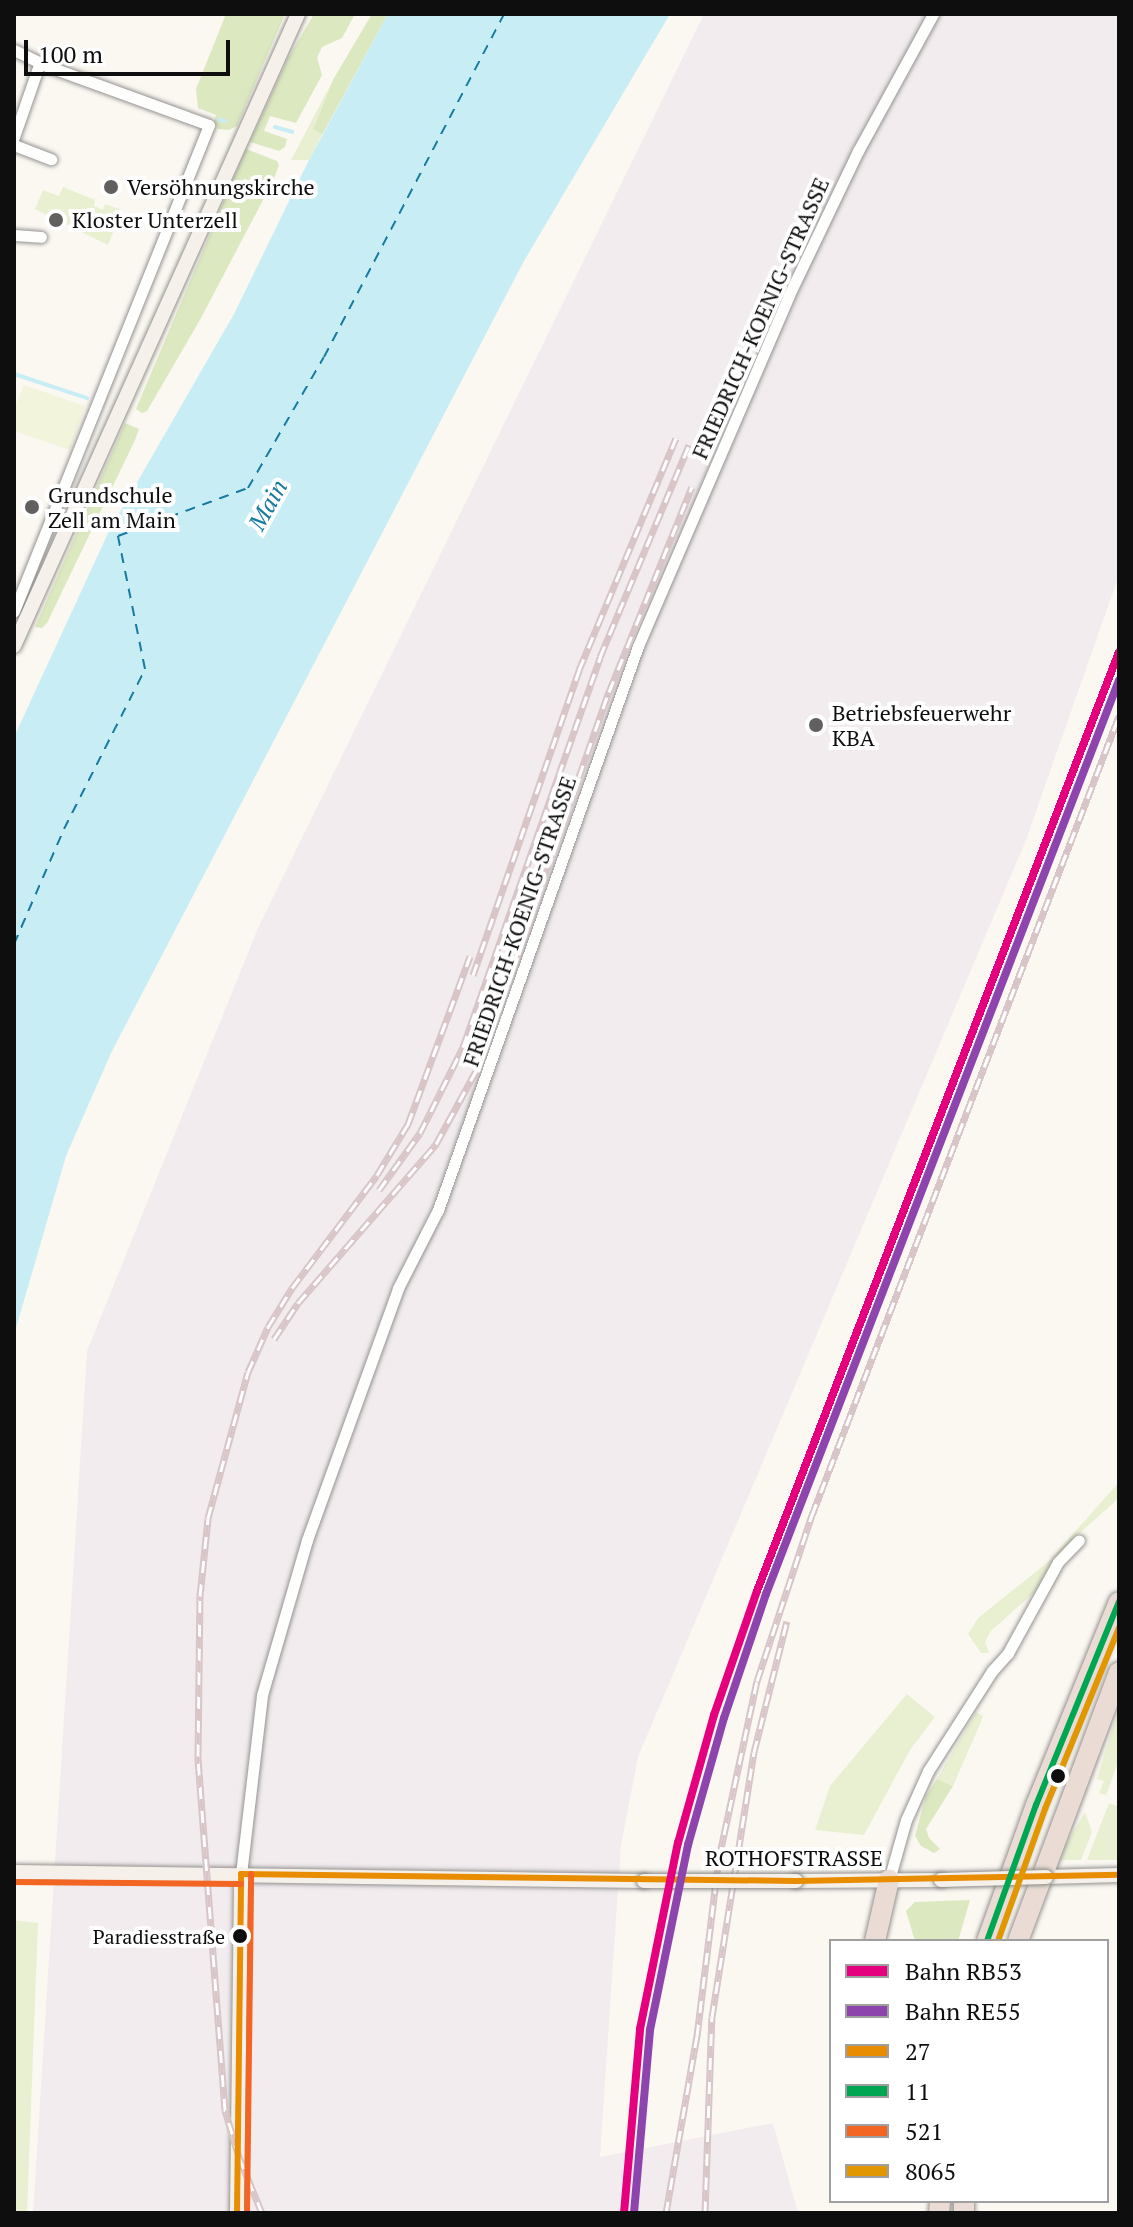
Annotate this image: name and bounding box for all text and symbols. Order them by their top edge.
scale bar [28,24,234,74]
text: 100 m [38,38,103,70]
street label: FRIEDRICH-KOENIG-STRASSE [686,173,834,463]
place label: Versöhnungskirche [127,174,315,200]
marker: Versöhnungskirche [102,178,120,196]
place label: Kloster Unterzell [72,207,238,233]
marker: Kloster Unterzell [47,211,65,229]
water label: Main [242,475,294,535]
place label: Grundschule Zell am Main [48,481,176,532]
marker: Grundschule Zell am Main [23,498,41,516]
place label: Betriebsfeuerwehr KBA [832,699,1011,750]
marker: Betriebsfeuerwehr KBA [807,716,825,734]
street label: FRIEDRICH-KOENIG-STRASSE [457,772,581,1070]
unlabelled marker [1050,1768,1066,1784]
street label: ROTHOFSTRASSE [705,1845,883,1871]
place label: Paradiesstraße [93,1924,225,1948]
marker: Paradiesstraße [232,1928,248,1944]
legend [829,1939,1109,2203]
text: Bahn RB53 [905,1955,1022,1987]
text: Bahn RE55 [905,1995,1021,2027]
text: 27 [905,2035,931,2067]
text: 11 [905,2075,931,2107]
text: 521 [905,2115,943,2147]
text: 8065 [905,2155,956,2187]

